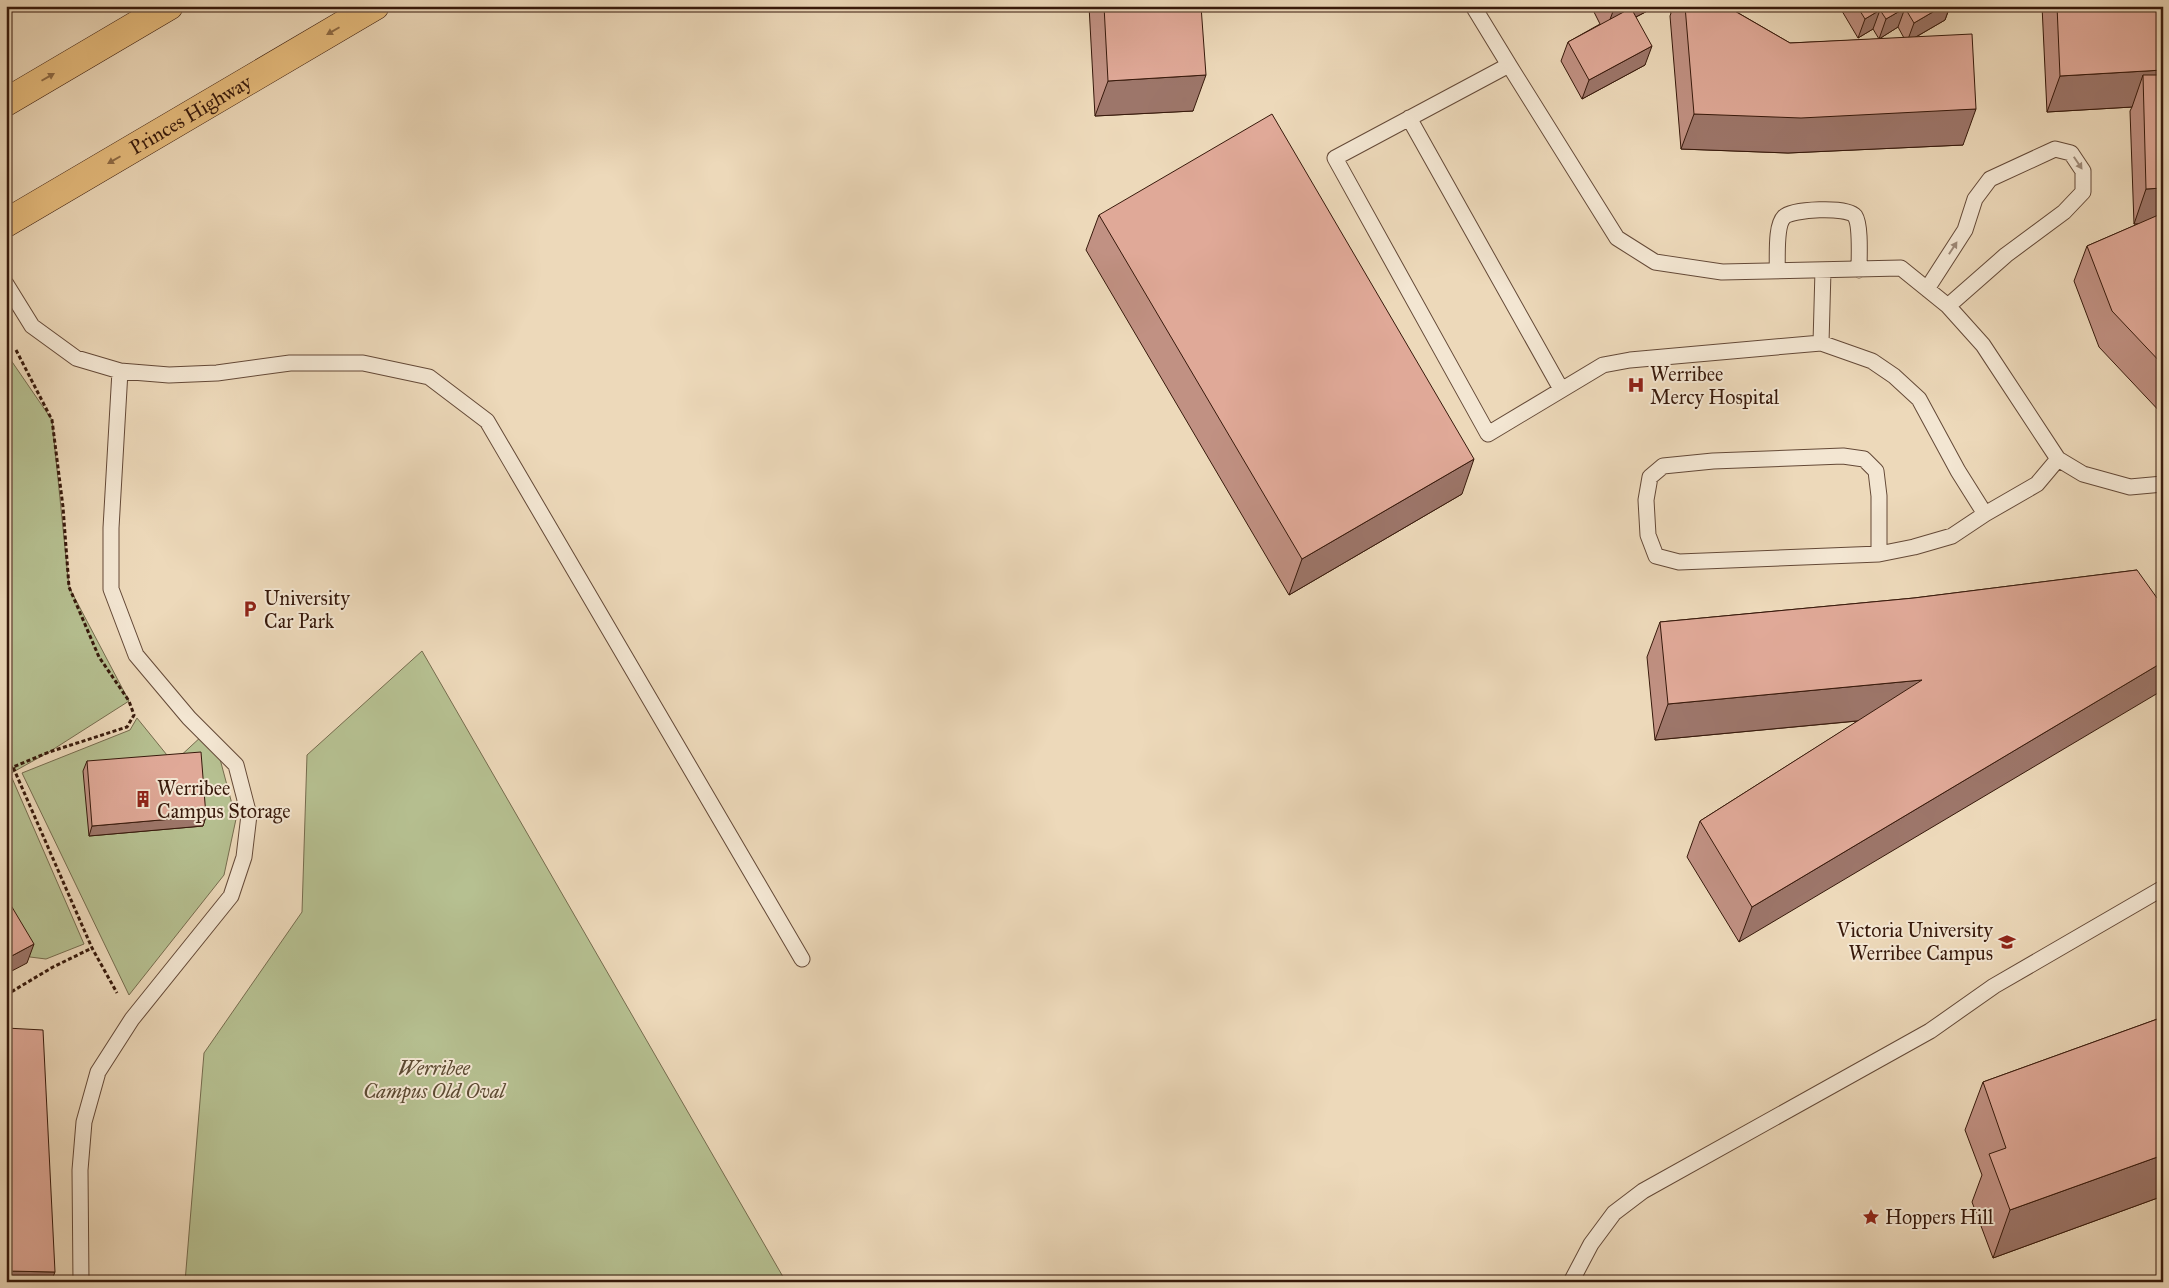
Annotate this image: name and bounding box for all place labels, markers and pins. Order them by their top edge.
place label: Werribee Mercy Hospital [1650,362,1780,409]
hospital icon: Werribee Mercy Hospital [1626,375,1646,395]
place label: University Car Park [264,586,350,633]
parking icon: University Car Park [240,599,260,619]
place label: Werribee Campus Storage [157,776,291,824]
building icon: Werribee Campus Storage [133,789,153,809]
place label: Victoria University Werribee Campus [1835,918,1994,965]
school or university icon: Victoria University Werribee Campus [1997,932,2017,952]
place label: Hoppers Hill [1885,1205,1994,1229]
place icon: Hoppers Hill [1861,1207,1881,1227]

